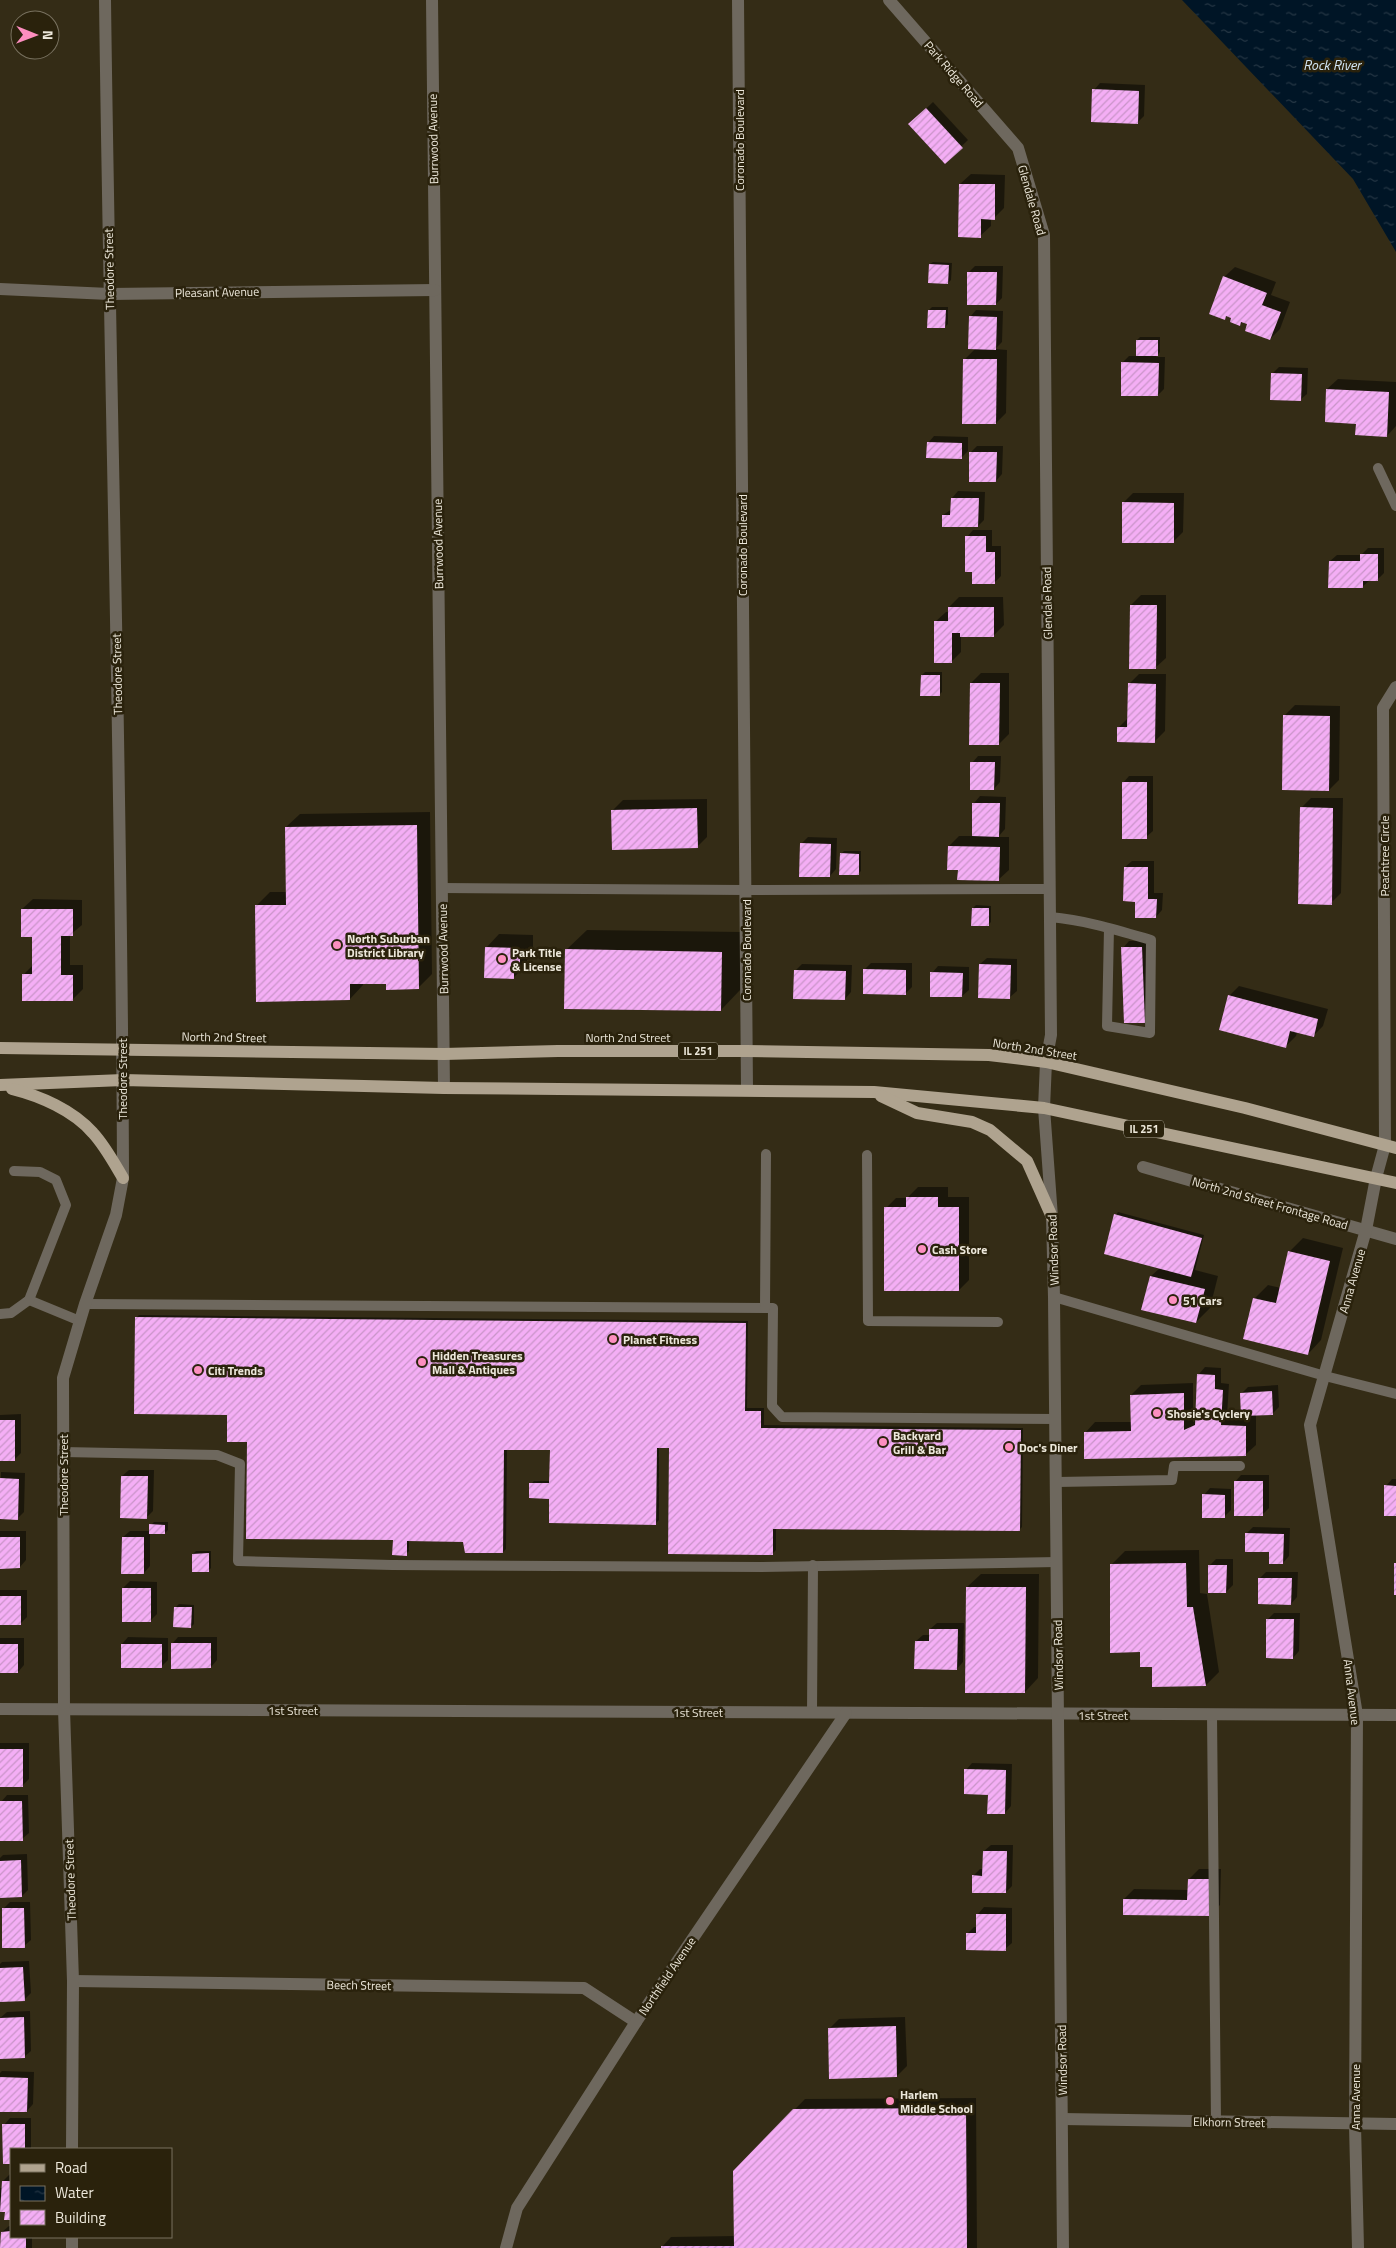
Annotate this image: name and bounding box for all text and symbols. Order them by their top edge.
north arrow [10,10,60,60]
text: N [38,30,59,40]
street label: Park Ridge Road [920,37,988,111]
water label: Rock River [1303,54,1362,75]
street label: Coronado Boulevard [730,89,749,191]
street label: Burrwood Avenue [423,94,443,184]
street label: Glendale Road [1013,163,1051,237]
street label: Theodore Street [99,227,119,310]
street label: Pleasant Avenue [175,282,259,302]
street label: Coronado Boulevard [733,494,752,596]
street label: Burrwood Avenue [428,499,448,589]
street label: Glendale Road [1037,567,1057,639]
street label: Theodore Street [107,632,127,715]
street label: Peachtree Circle [1375,815,1394,897]
street label: Coronado Boulevard [737,899,756,1001]
street label: Burrwood Avenue [433,904,453,994]
place label: North Suburban District Library [347,929,430,962]
marker: North Suburban District Library [331,939,343,951]
place label: Park Title & License [512,943,562,976]
marker: Park Title & License [496,953,508,965]
street label: North 2nd Street [181,1027,267,1047]
street label: North 2nd Street [586,1028,671,1047]
street label: North 2nd Street [992,1033,1079,1065]
street label: Theodore Street [113,1037,132,1120]
road number: IL 251 [678,1042,718,1060]
road number: IL 251 [1124,1120,1164,1138]
street label: North 2nd Street Frontage Road [1190,1172,1350,1234]
street label: Windsor Road [1042,1214,1064,1286]
place label: Cash Store [932,1240,987,1259]
marker: Cash Store [916,1243,928,1255]
street label: Anna Avenue [1334,1247,1370,1315]
place label: 51 Cars [1183,1291,1222,1310]
marker: 51 Cars [1167,1294,1179,1306]
place label: Planet Fitness [623,1330,697,1349]
marker: Planet Fitness [607,1333,619,1345]
place label: Hidden Treasures Mall & Antiques [432,1346,523,1379]
marker: Hidden Treasures Mall & Antiques [416,1356,428,1368]
place label: Citi Trends [208,1361,263,1380]
marker: Citi Trends [192,1364,204,1376]
place label: Shosie's Cyclery [1167,1404,1250,1423]
marker: Shosie's Cyclery [1151,1407,1163,1419]
place label: Backyard Grill & Bar [893,1426,947,1459]
street label: Theodore Street [54,1433,73,1516]
marker: Backyard Grill & Bar [877,1436,889,1448]
place label: Doc's Diner [1019,1438,1078,1457]
marker: Doc's Diner [1003,1441,1015,1453]
street label: Windsor Road [1048,1619,1068,1691]
street label: Anna Avenue [1339,1658,1365,1726]
street label: 1st Street [268,1701,319,1720]
street label: 1st Street [673,1703,724,1722]
street label: 1st Street [1078,1706,1129,1725]
street label: Theodore Street [59,1838,81,1921]
street label: Northfield Avenue [634,1933,700,2019]
street label: Beech Street [326,1975,392,1995]
street label: Windsor Road [1052,2024,1072,2096]
street label: Anna Avenue [1346,2064,1365,2130]
place label: Harlem Middle School [900,2085,973,2118]
marker: Harlem Middle School [884,2095,896,2107]
street label: Elkhorn Street [1193,2112,1266,2132]
legend [10,2148,172,2238]
text: Road [55,2156,87,2179]
text: Water [55,2181,94,2204]
text: Building [55,2206,106,2229]

